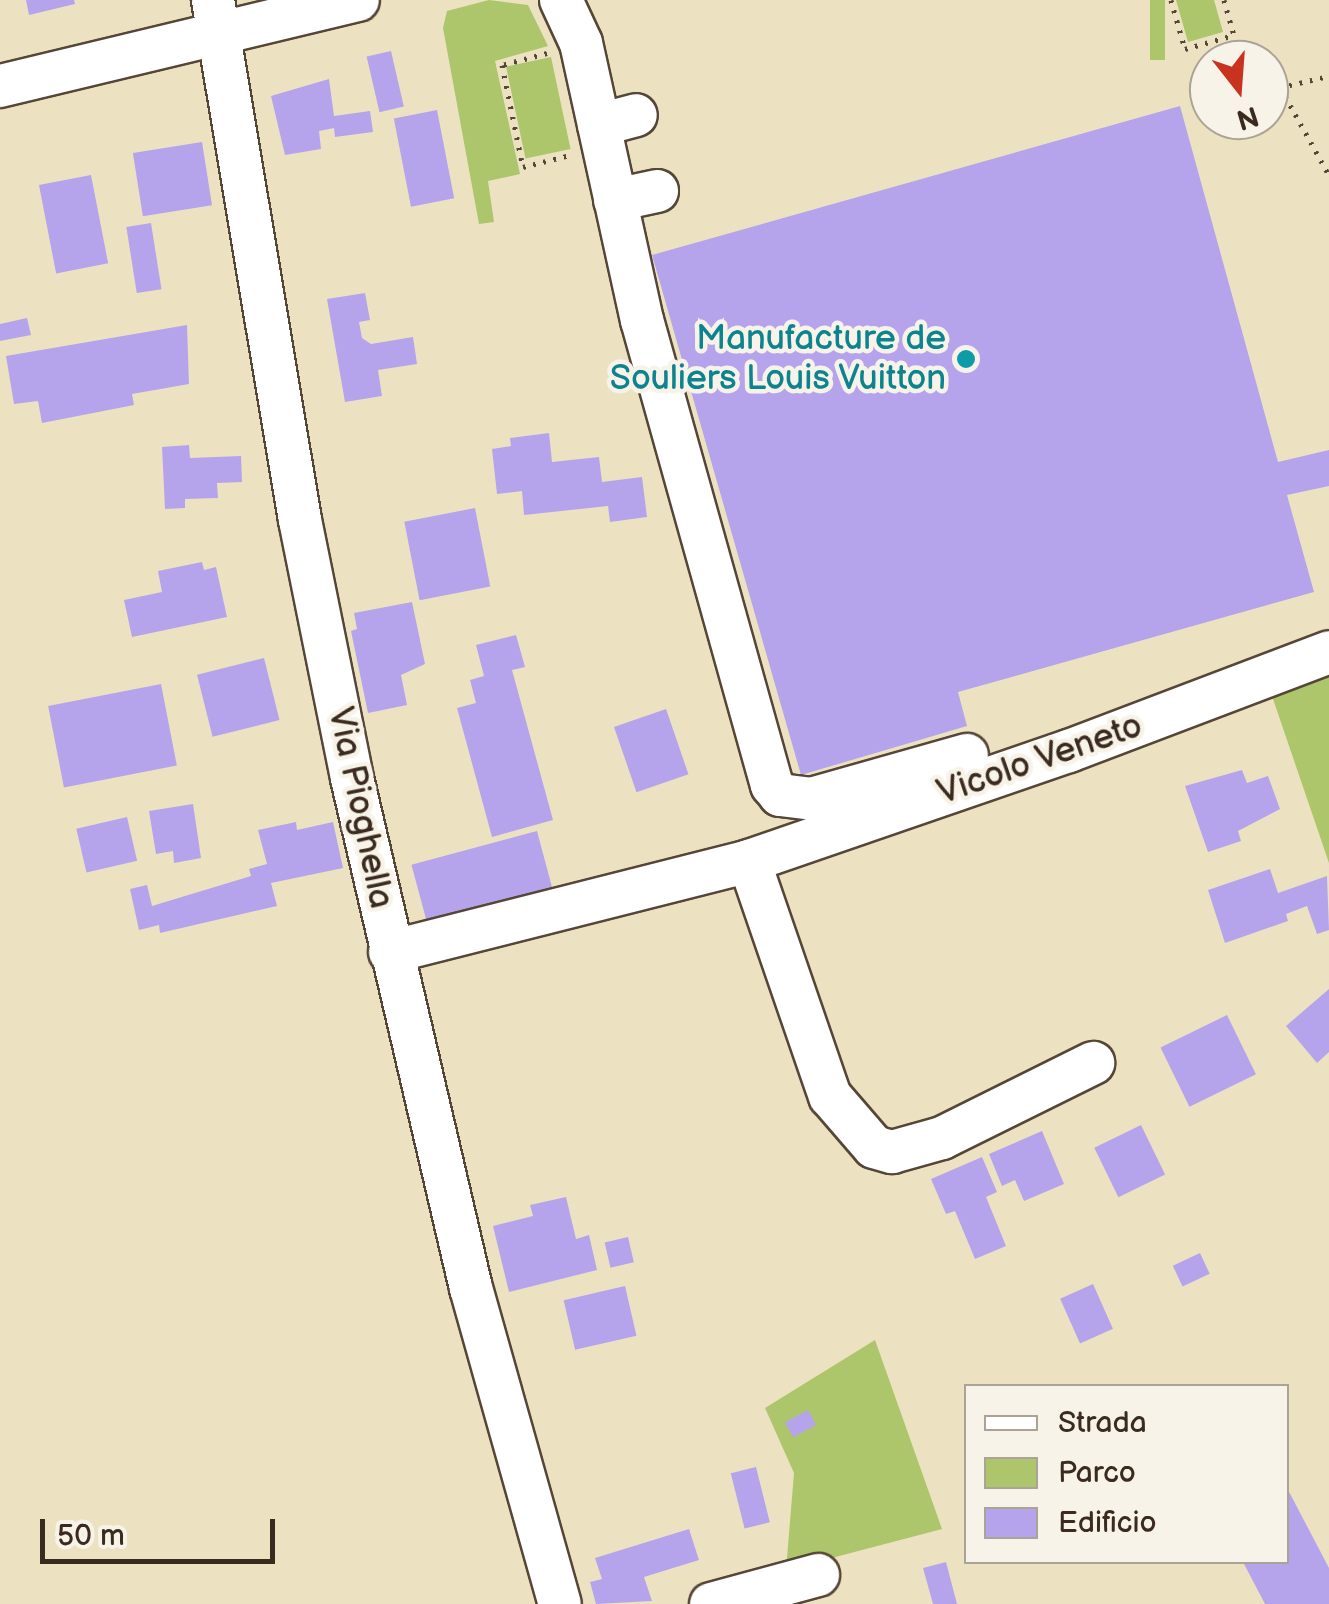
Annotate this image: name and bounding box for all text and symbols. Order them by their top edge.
north arrow [1189,40,1289,140]
text: N [1232,98,1262,136]
place label: Manufacture de Souliers Louis Vuitton [609,318,946,400]
marker: Manufacture de Souliers Louis Vuitton [955,348,977,370]
street label: Via Pioghella [318,704,402,912]
street label: Vicolo Veneto [932,705,1148,815]
legend [964,1384,1289,1564]
text: Strada [1058,1405,1147,1441]
text: Parco [1058,1455,1136,1491]
scale bar [45,1499,280,1561]
text: Edificio [1058,1505,1157,1541]
text: 50 m [57,1518,125,1554]

